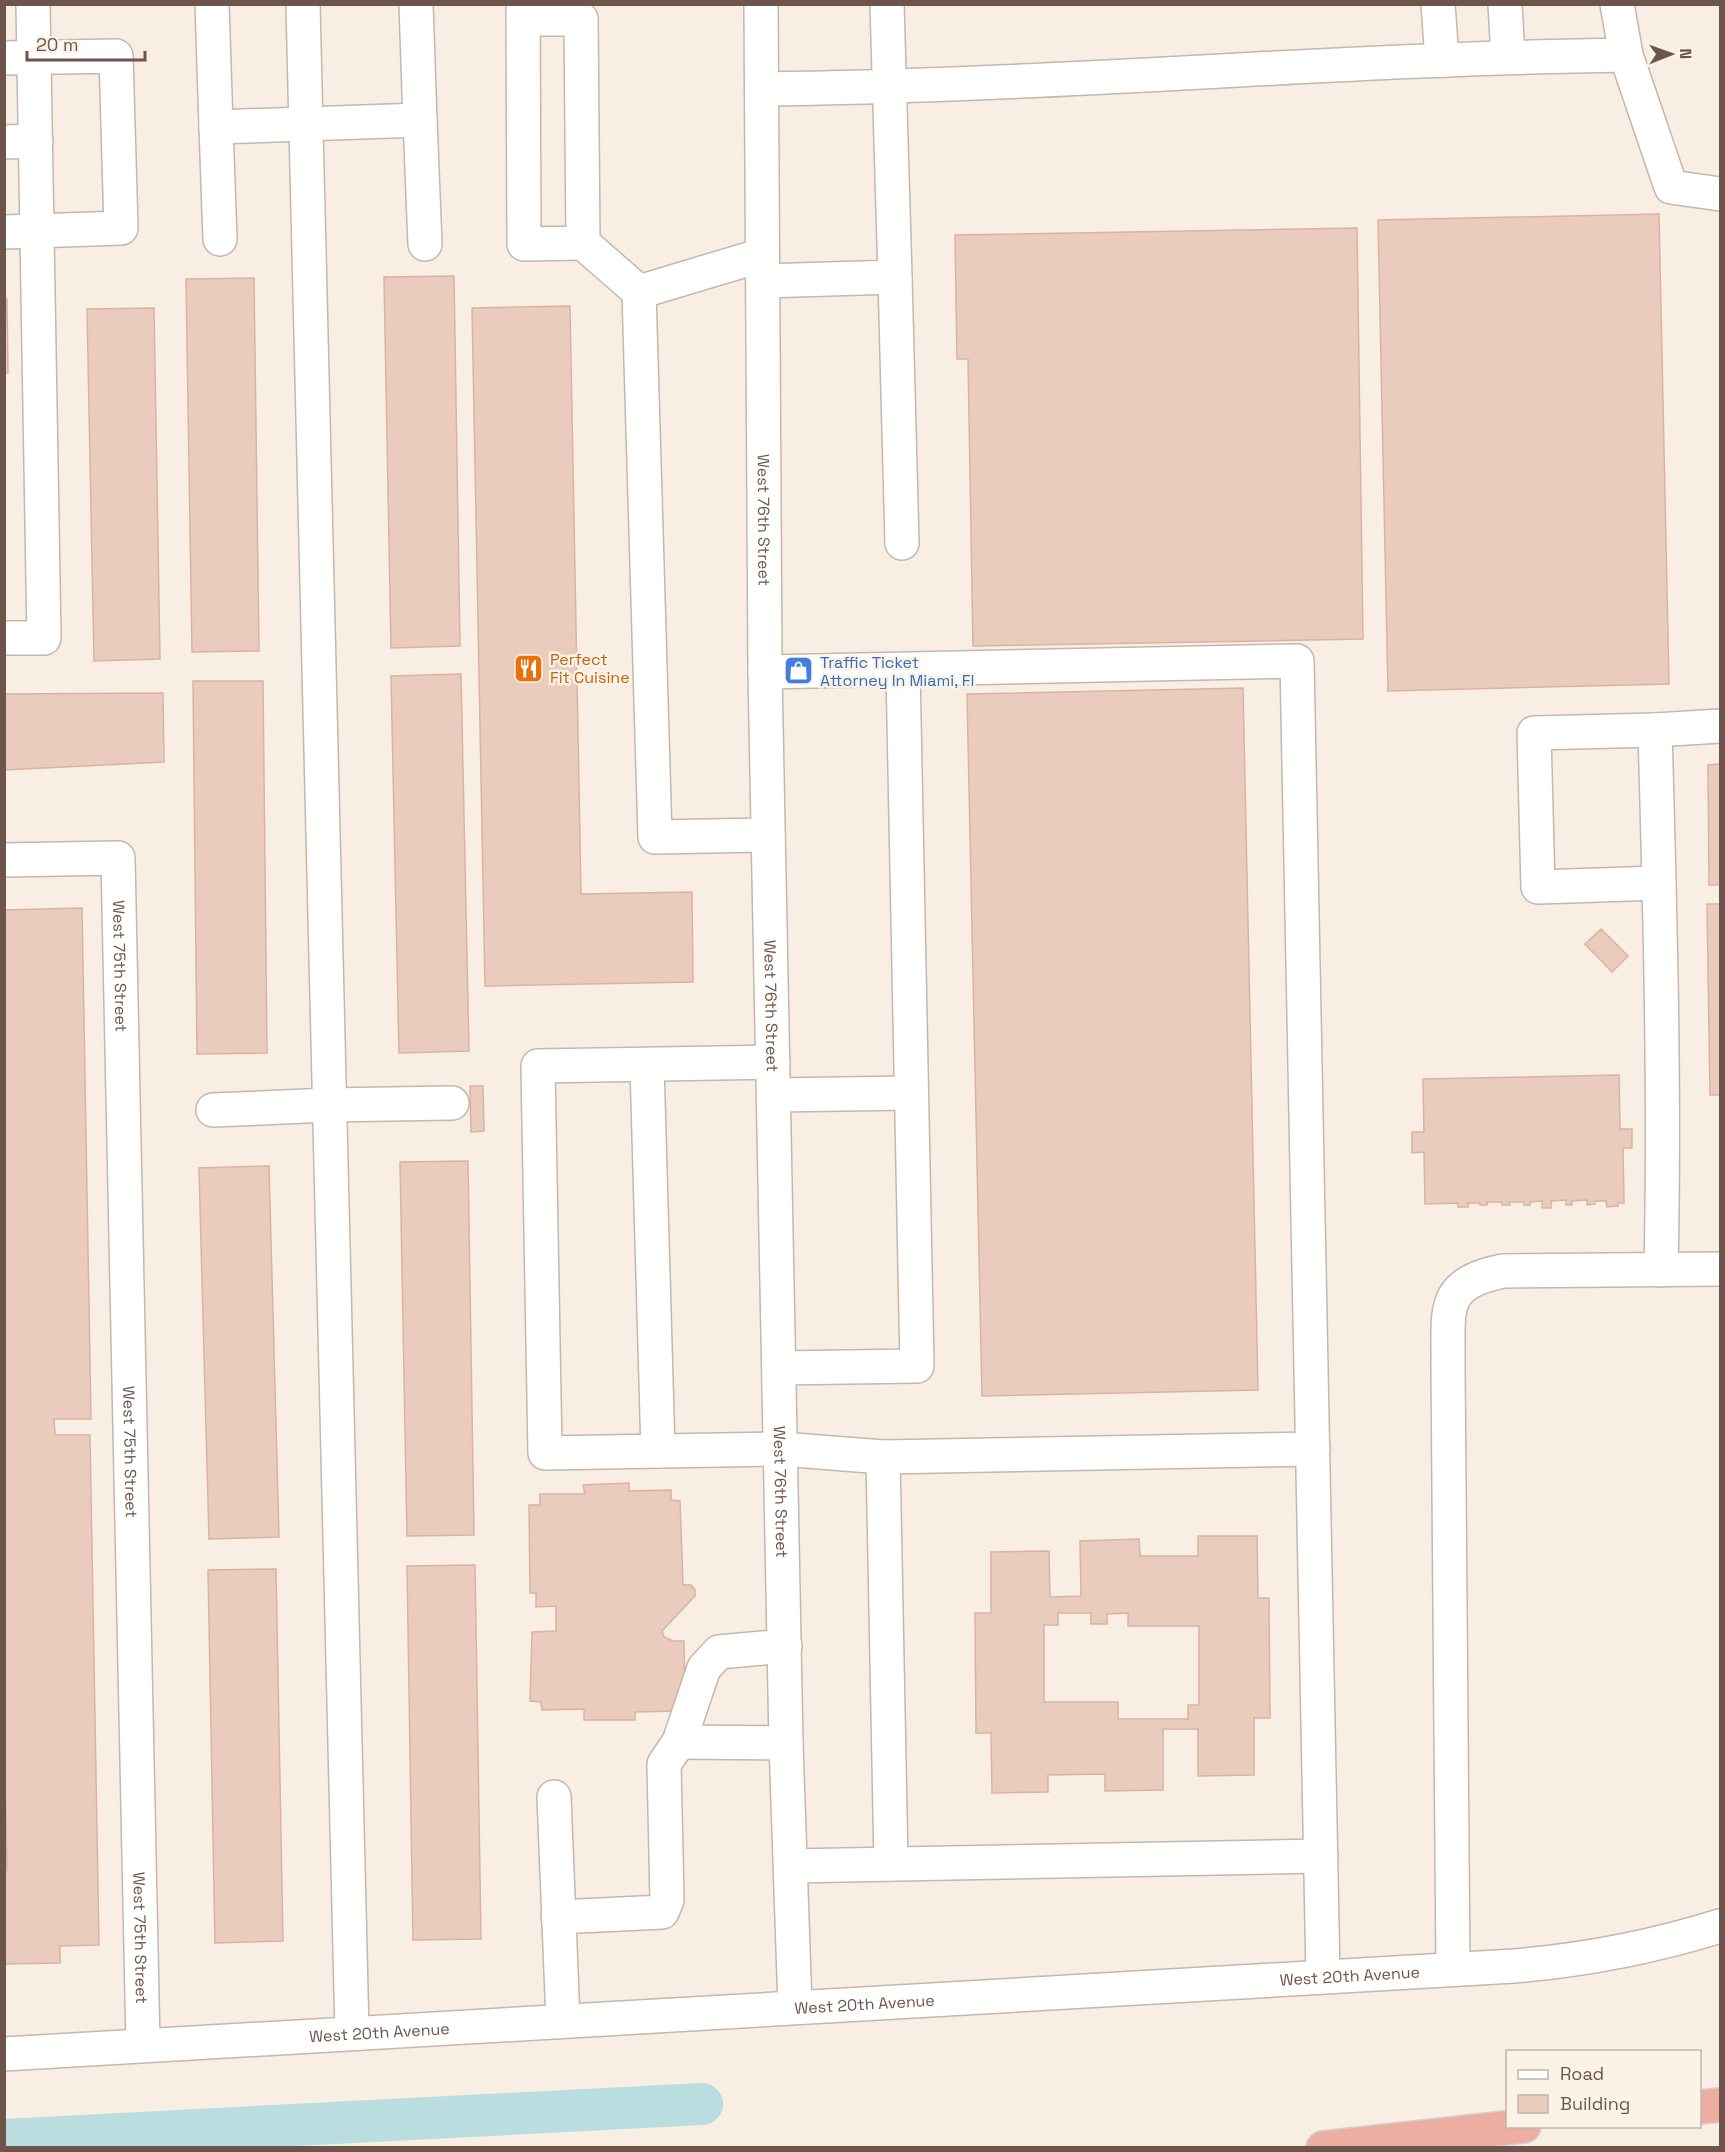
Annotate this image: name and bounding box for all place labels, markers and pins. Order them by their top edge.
place label: Perfect Fit Cuisine [550,649,630,688]
restaurant icon: Perfect Fit Cuisine [513,652,545,684]
place label: Traffic Ticket Attorney In Miami, Fl [820,652,974,691]
shop icon: Traffic Ticket Attorney In Miami, Fl [783,655,815,687]

